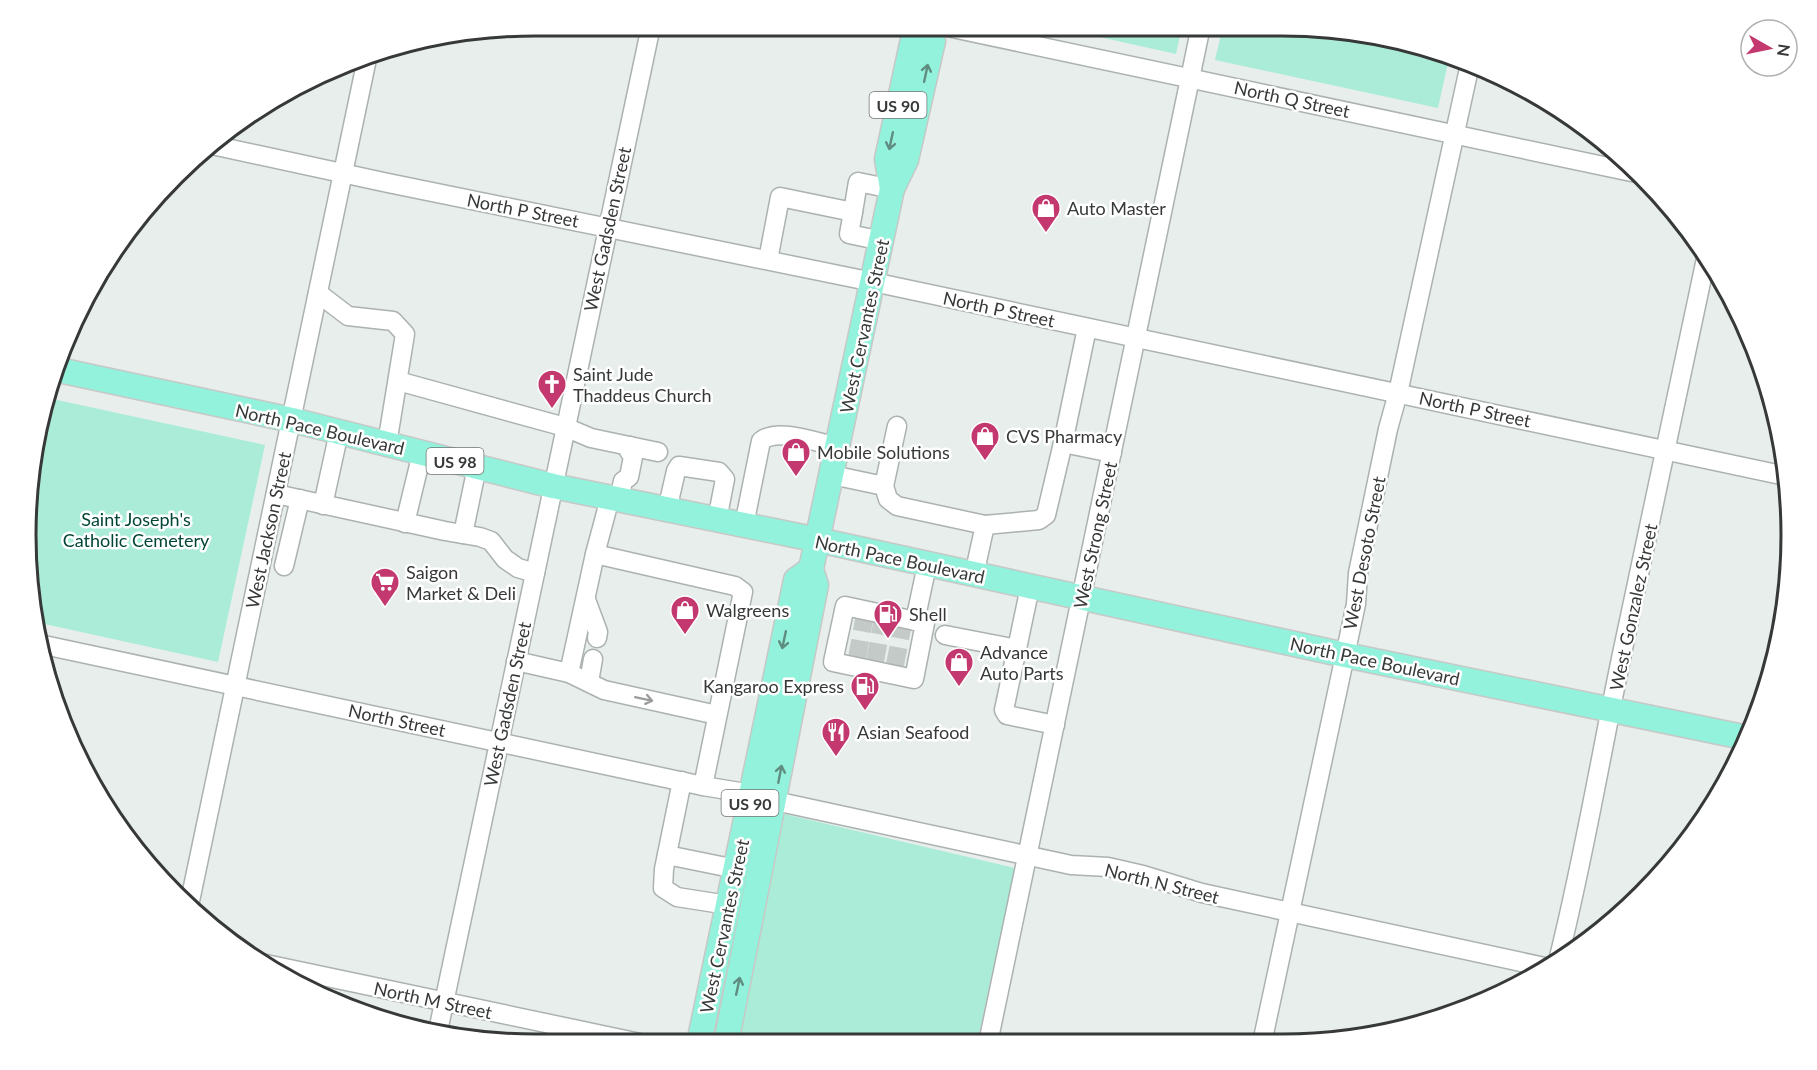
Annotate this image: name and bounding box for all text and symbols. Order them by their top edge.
north arrow [1739,18,1799,78]
text: N [1774,43,1795,58]
one-way arrow [921,64,932,83]
street label: North Q Street [1232,76,1352,122]
road number: US 90 [870,92,926,118]
one-way arrow [885,130,896,150]
street label: West Gadsden Street [579,144,635,313]
street label: North P Street [465,188,581,232]
shop icon: Auto Master [1030,192,1062,234]
place label: Auto Master [1067,197,1166,219]
street label: West Cervantes Street [835,236,893,415]
street label: North P Street [941,286,1057,332]
place label: Saint Jude Thaddeus Church [573,363,712,406]
church icon: Saint Jude Thaddeus Church [536,368,568,410]
street label: North P Street [1417,386,1533,432]
street label: North Pace Boulevard [233,399,407,459]
shop icon: CVS Pharmacy [969,420,1001,462]
place label: CVS Pharmacy [1006,425,1123,447]
shop icon: Mobile Solutions [780,436,812,478]
place label: Mobile Solutions [817,441,950,463]
road number: US 98 [426,448,484,474]
street label: West Jackson Street [241,449,295,610]
street label: West Strong Street [1069,459,1121,610]
street label: West Desoto Street [1338,474,1390,631]
park label: Saint Joseph's Catholic Cemetery [63,508,210,551]
street label: West Gonzalez Street [1605,521,1662,693]
street label: North Pace Boulevard [813,530,987,588]
place label: Saigon Market & Deli [406,561,516,604]
supermarket icon: Saigon Market & Deli [369,566,401,608]
shop icon: Walgreens [669,594,701,636]
fuel station icon: Shell [872,598,904,640]
place label: Walgreens [706,599,789,621]
place label: Shell [909,603,947,625]
street label: West Gadsden Street [479,619,535,788]
one-way arrow [778,630,789,649]
street label: North Pace Boulevard [1288,632,1462,690]
place label: Advance Auto Parts [980,641,1064,684]
shop icon: Advance Auto Parts [943,646,975,688]
fuel station icon: Kangaroo Express [849,670,881,712]
place label: Kangaroo Express [703,675,844,697]
one-way arrow [634,694,653,705]
street label: North Street [346,699,448,741]
restaurant icon: Asian Seafood [820,716,852,758]
place label: Asian Seafood [857,721,969,743]
one-way arrow [775,765,786,785]
road number: US 90 [722,790,778,816]
street label: West Cervantes Street [695,836,753,1015]
street label: North N Street [1103,858,1222,908]
street label: North M Street [372,977,495,1023]
one-way arrow [733,977,744,996]

